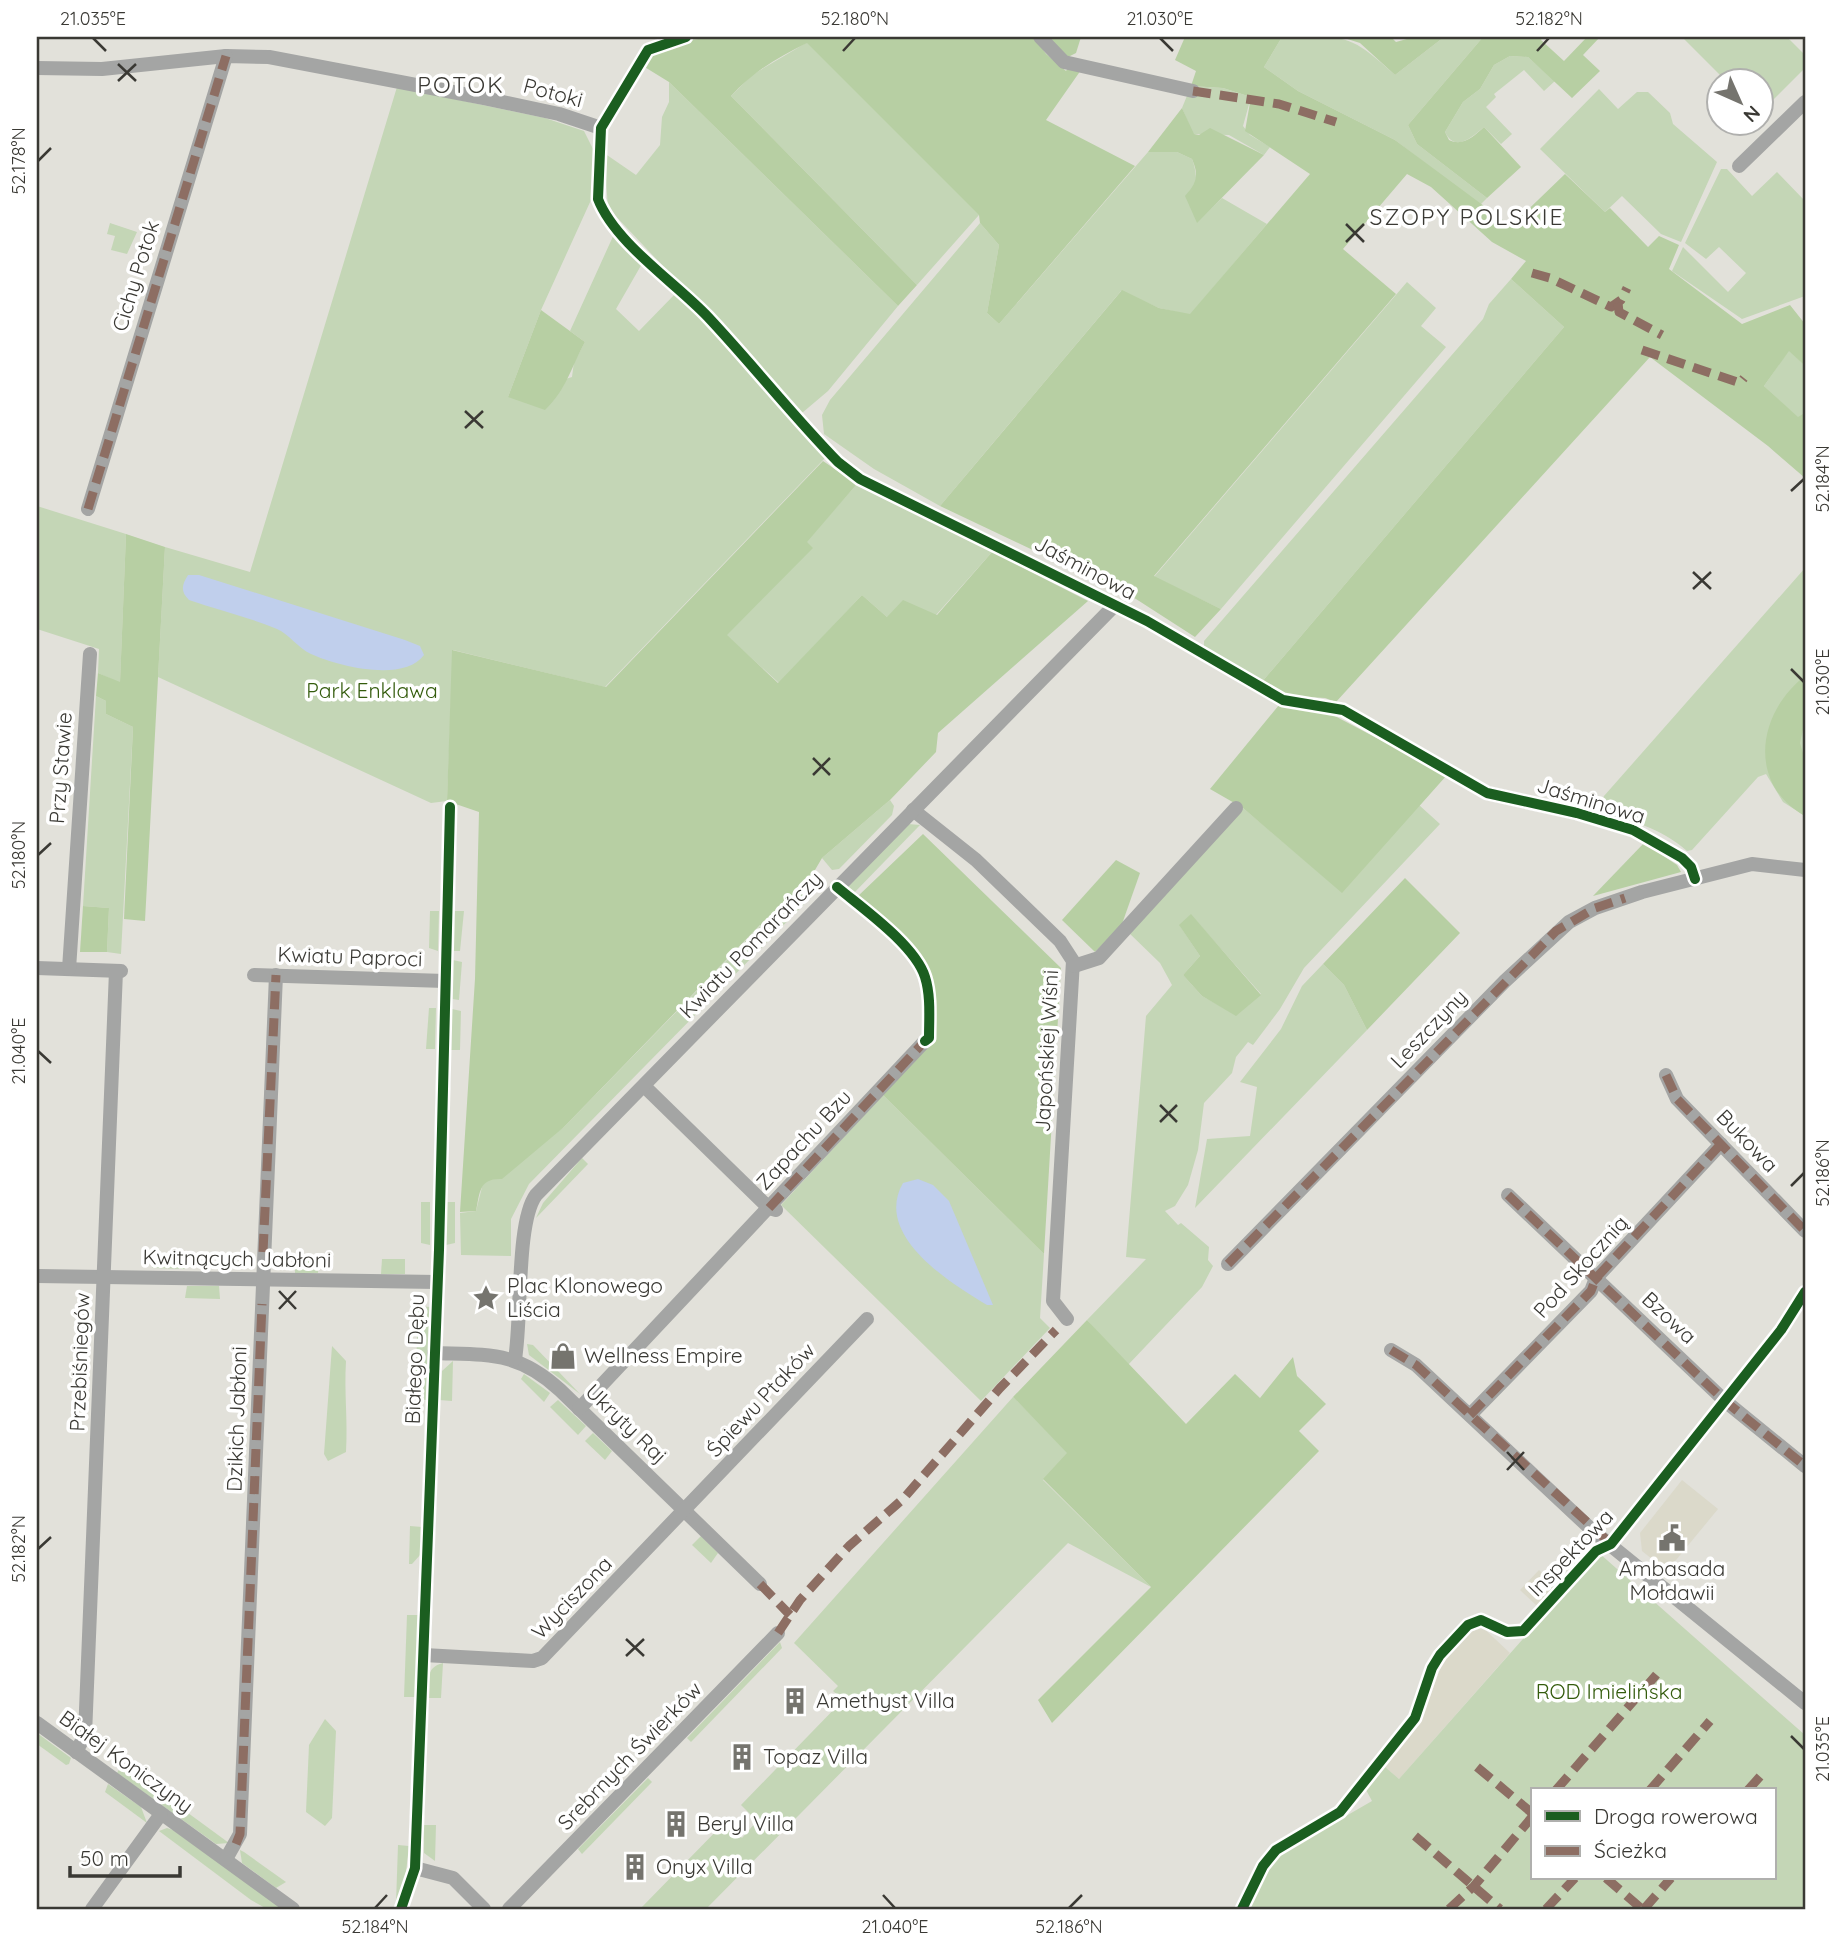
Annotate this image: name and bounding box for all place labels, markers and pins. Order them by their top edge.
place label: Plac Klonowego Liścia [507,1272,663,1322]
place icon: Plac Klonowego Liścia [471,1283,501,1313]
shop icon: Wellness Empire [548,1341,578,1371]
place label: Wellness Empire [584,1342,743,1368]
public building icon: Ambasada Mołdawii [1657,1523,1687,1553]
place label: Ambasada Mołdawii [1619,1555,1725,1605]
building icon: Amethyst Villa [780,1686,810,1716]
place label: Amethyst Villa [816,1687,955,1713]
building icon: Topaz Villa [727,1742,757,1772]
place label: Topaz Villa [763,1743,868,1769]
building icon: Beryl Villa [661,1809,691,1839]
place label: Beryl Villa [697,1810,794,1836]
building icon: Onyx Villa [620,1852,650,1882]
place label: Onyx Villa [656,1853,753,1879]

